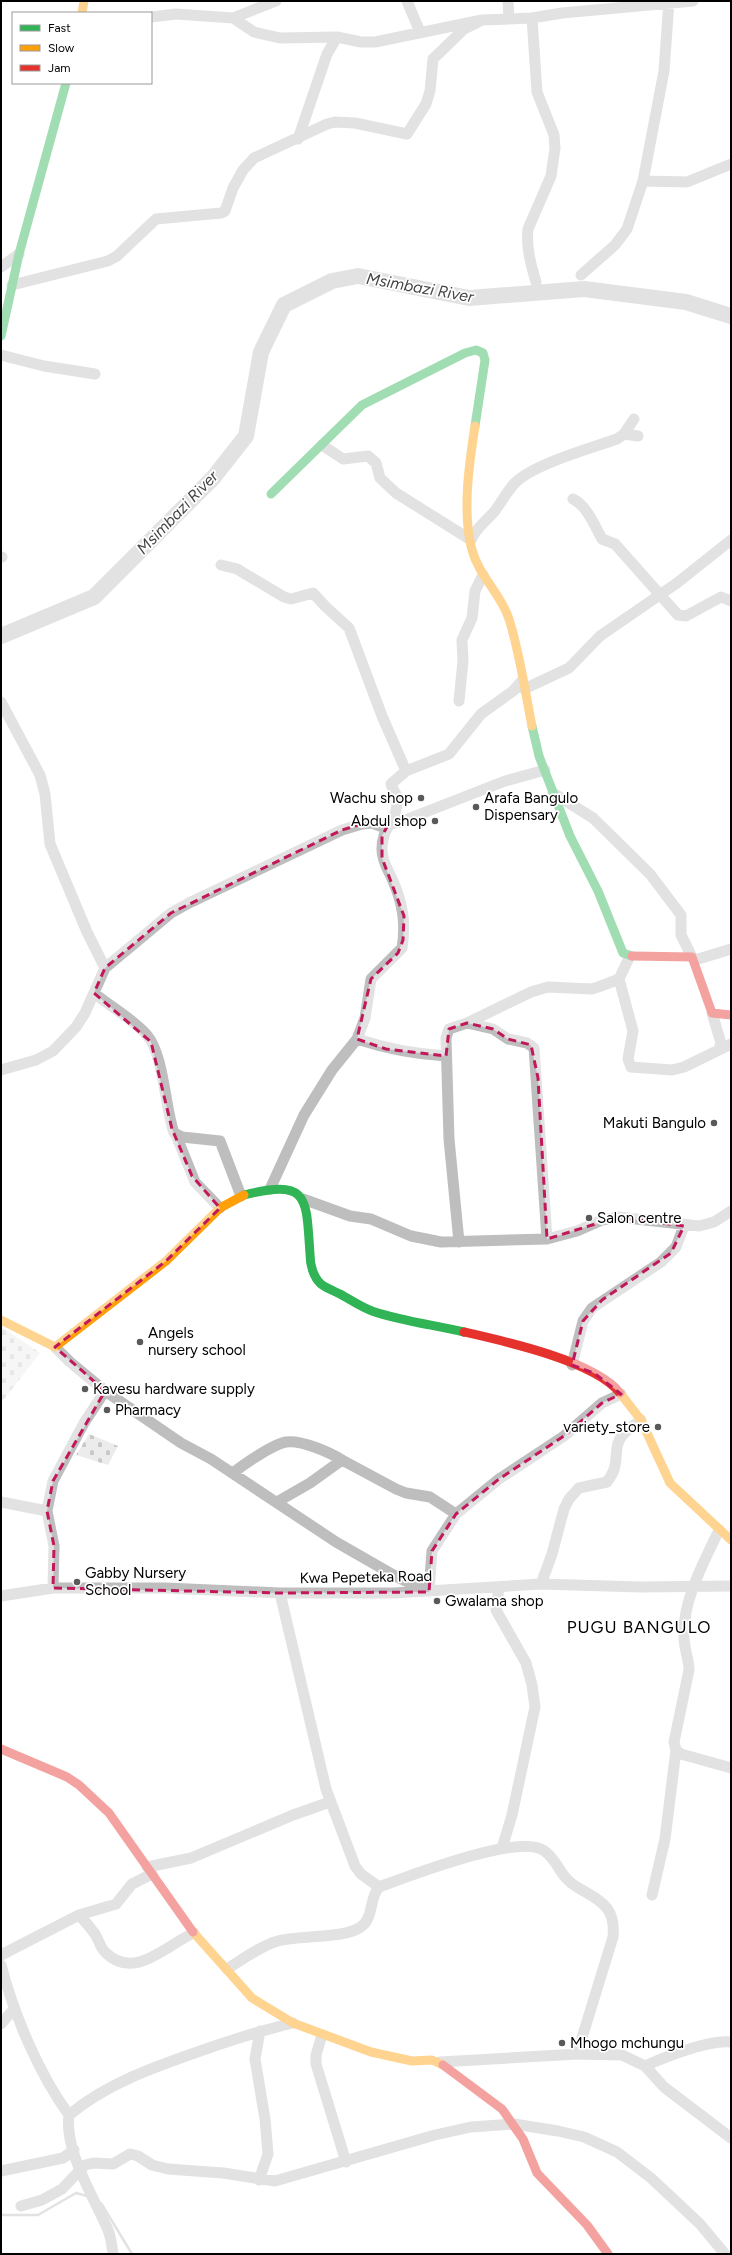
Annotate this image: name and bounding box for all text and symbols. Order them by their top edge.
legend [12,12,152,84]
text: Fast [48,21,71,35]
text: Slow [48,41,75,55]
text: Jam [48,61,71,75]
water label: Msimbazi River [365,269,476,306]
water label: Msimbazi River [133,466,222,558]
place label: Wachu shop [330,789,413,807]
place label: Arafa Bangulo Dispensary [484,789,578,824]
marker: Wachu shop [416,793,426,803]
marker: Arafa Bangulo Dispensary [471,802,481,812]
place label: Abdul shop [351,812,427,830]
marker: Abdul shop [430,816,440,826]
place label: Makuti Bangulo [603,1114,706,1132]
marker: Makuti Bangulo [709,1118,719,1128]
place label: Salon centre [597,1209,682,1227]
marker: Salon centre [584,1213,594,1223]
place label: Angels nursery school [148,1324,246,1359]
marker: Angels nursery school [135,1337,145,1347]
place label: Kavesu hardware supply [93,1380,255,1398]
marker: Kavesu hardware supply [80,1384,90,1394]
place label: Pharmacy [115,1401,181,1419]
marker: Pharmacy [102,1405,112,1415]
place label: variety_store [563,1418,650,1436]
marker: variety_store [653,1422,663,1432]
place label: Gabby Nursery School [85,1564,186,1599]
street label: Kwa Pepeteka Road [300,1567,432,1587]
marker: Gabby Nursery School [72,1577,82,1587]
place label: Gwalama shop [445,1592,544,1610]
marker: Gwalama shop [432,1596,442,1606]
district label: PUGU BANGULO [567,1617,711,1637]
place label: Mhogo mchungu [570,2034,684,2052]
marker: Mhogo mchungu [557,2038,567,2048]

